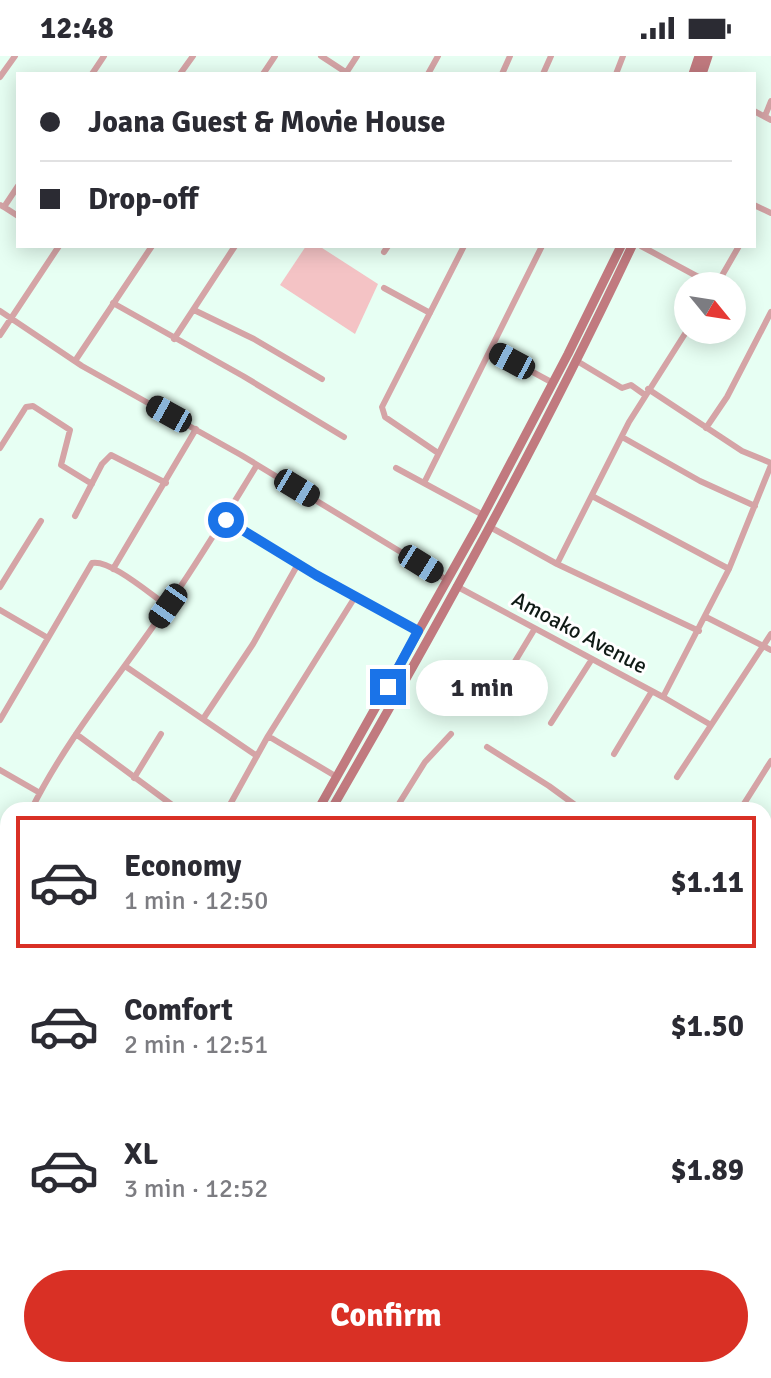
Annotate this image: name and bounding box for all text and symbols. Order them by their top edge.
text: 12:48 [40,10,114,47]
text: Joana Guest & Movie House [88,104,445,141]
text: Drop-off [88,181,198,218]
north arrow [674,272,746,344]
map controls [674,272,746,344]
car [485,339,539,383]
car [142,392,196,436]
car [270,465,324,511]
route start [208,502,244,538]
car [394,541,448,587]
car [144,579,192,633]
street label: Amoako Avenue [508,585,652,679]
callout: 1 min [416,659,548,715]
route end [370,669,406,705]
text: 1 min [451,672,513,704]
icon: car [28,846,100,918]
text: Economy [124,848,241,885]
text: $1.11 [671,864,744,901]
text: 1 min · 12:50 [124,885,268,917]
icon: car [28,990,100,1062]
text: Comfort [124,992,233,1029]
text: $1.50 [671,1008,744,1045]
text: 2 min · 12:51 [124,1029,268,1061]
icon: car [28,1134,100,1206]
text: XL [124,1136,158,1173]
text: $1.89 [671,1152,744,1189]
text: 3 min · 12:52 [124,1173,268,1205]
button: Confirm [24,1270,748,1362]

